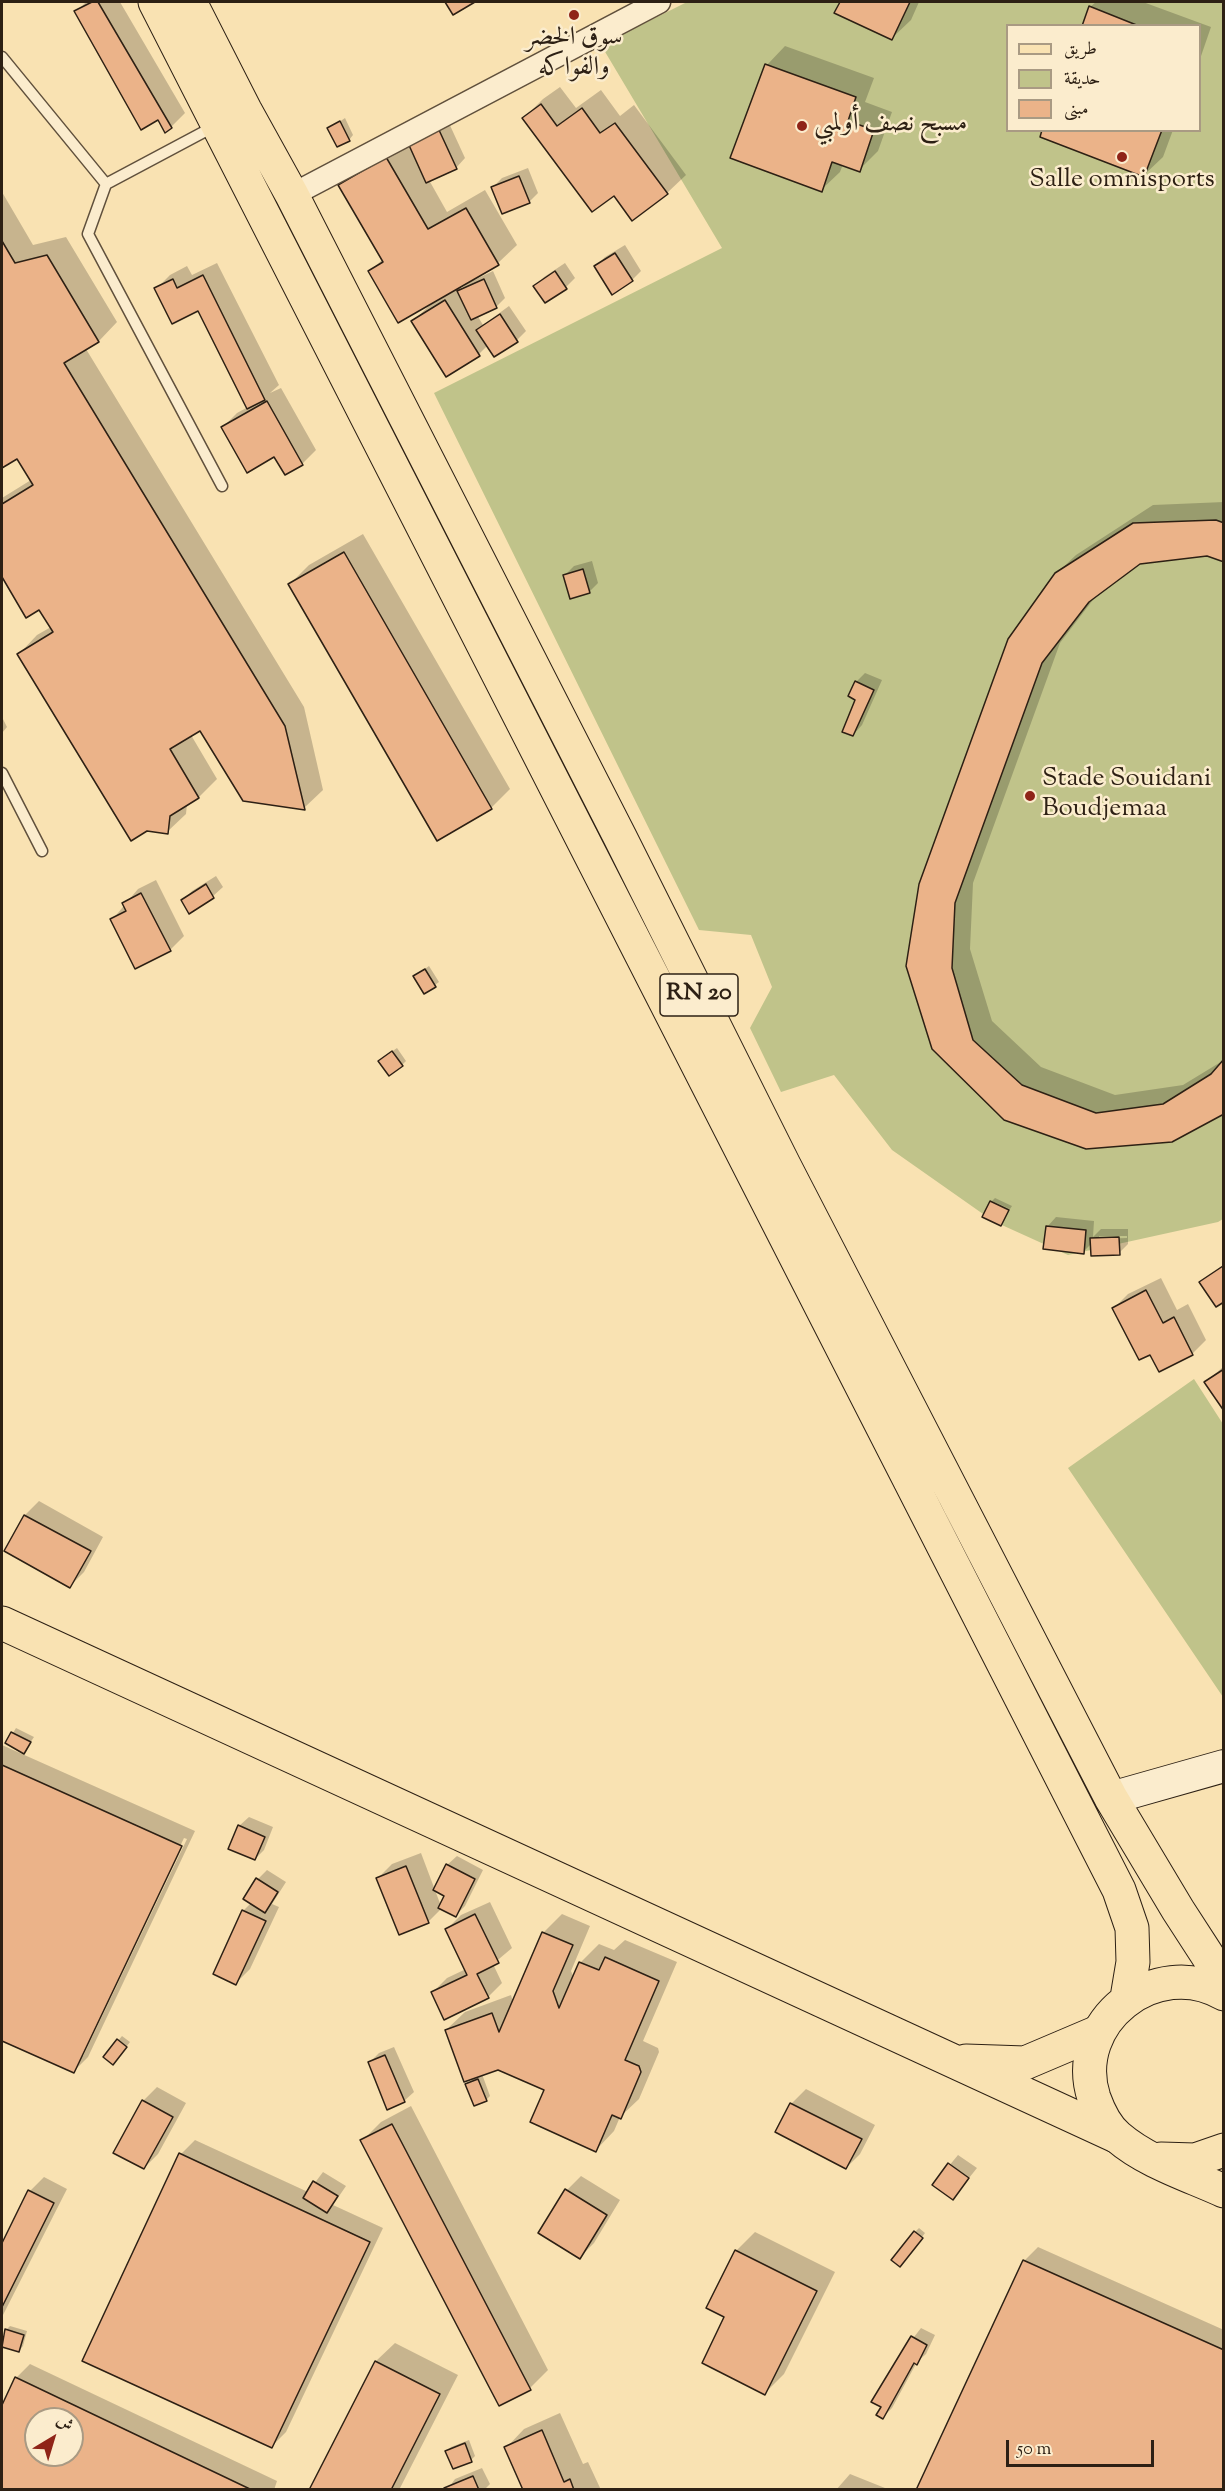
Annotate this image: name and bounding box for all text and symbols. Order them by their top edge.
marker: سوق الخضر والفواكه [567,8,581,22]
place label: سوق الخضر والفواكه [526,24,622,86]
legend [1006,24,1201,132]
text: طريق [1064,37,1097,63]
text: حديقة [1064,67,1100,93]
text: مبنى [1064,97,1089,123]
place label: مسبح نصف أولمبي [814,110,967,142]
marker: مسبح نصف أولمبي [795,119,809,133]
marker: Salle omnisports [1115,150,1129,164]
place label: Salle omnisports [1029,166,1215,198]
place label: Stade Souidani Boudjemaa [1042,765,1211,826]
marker: Stade Souidani Boudjemaa [1023,789,1037,803]
road number: RN 20 [660,974,738,1016]
north arrow [24,2407,84,2467]
text: ش [51,2410,77,2438]
scale bar [1009,2428,1158,2466]
text: 50 m [1017,2437,1051,2463]

